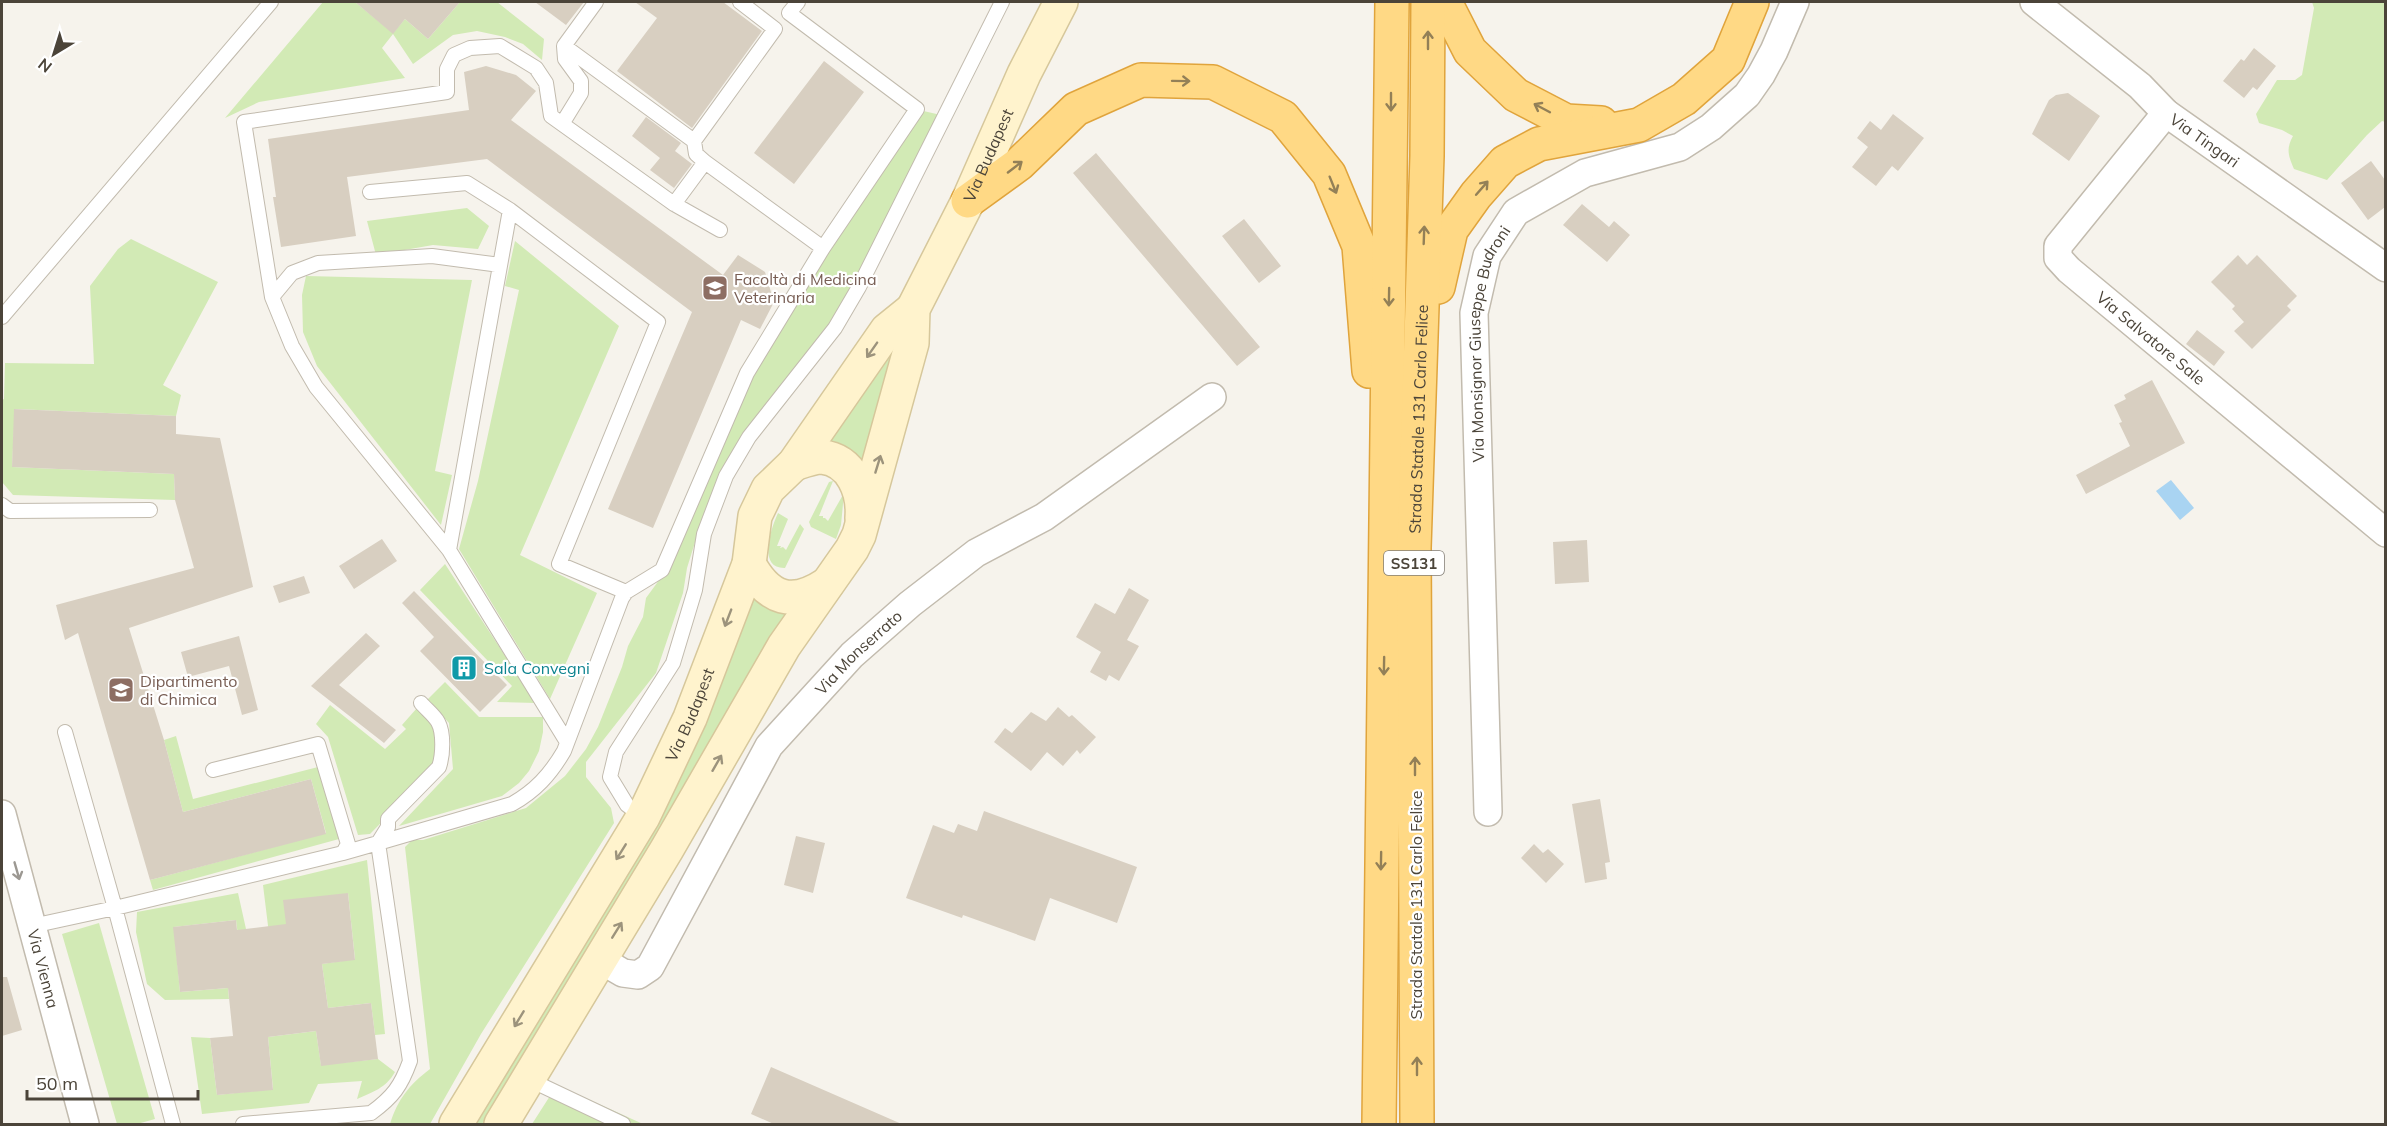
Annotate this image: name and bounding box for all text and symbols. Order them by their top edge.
north arrow [24,24,84,84]
one-way arrow [1422,31,1434,51]
text: N [34,54,56,77]
one-way arrow [1170,76,1190,87]
one-way arrow [1385,91,1397,111]
one-way arrow [1534,102,1551,114]
street label: Via Budapest [959,105,1018,205]
street label: Via Tingari [2166,109,2243,172]
one-way arrow [1007,160,1023,173]
one-way arrow [1328,175,1339,193]
one-way arrow [1475,181,1489,196]
street label: Via Monsignor Giuseppe Budroni [1464,222,1514,463]
one-way arrow [1419,226,1430,246]
place label: Facoltà di Medicina Veterinaria [734,269,876,307]
school or university icon: Facoltà di Medicina Veterinaria [700,273,730,303]
one-way arrow [1383,286,1395,306]
street label: Via Salvatore Sale [2092,287,2209,389]
street label: Strada Statale 131 Carlo Felice [1404,304,1432,534]
one-way arrow [866,342,878,358]
one-way arrow [873,455,884,474]
road number: SS131 [1384,551,1444,575]
street label: Via Monserrato [811,606,906,699]
one-way arrow [722,608,733,627]
building icon: Sala Convegni [449,653,479,683]
one-way arrow [1378,655,1390,675]
place label: Sala Convegni [484,658,590,678]
street label: Via Budapest [661,665,718,765]
place label: Dipartimento di Chimica [140,671,237,709]
school or university icon: Dipartimento di Chimica [106,675,136,705]
one-way arrow [711,755,723,772]
one-way arrow [1410,757,1421,777]
street label: Strada Statale 131 Carlo Felice [1406,791,1426,1019]
one-way arrow [615,843,627,860]
one-way arrow [1376,850,1387,870]
one-way arrow [12,861,23,880]
one-way arrow [611,922,623,939]
street label: Via Vienna [23,927,63,1010]
one-way arrow [513,1010,525,1027]
one-way arrow [1411,1057,1423,1077]
scale bar [27,1063,198,1101]
text: 50 m [36,1072,78,1095]

